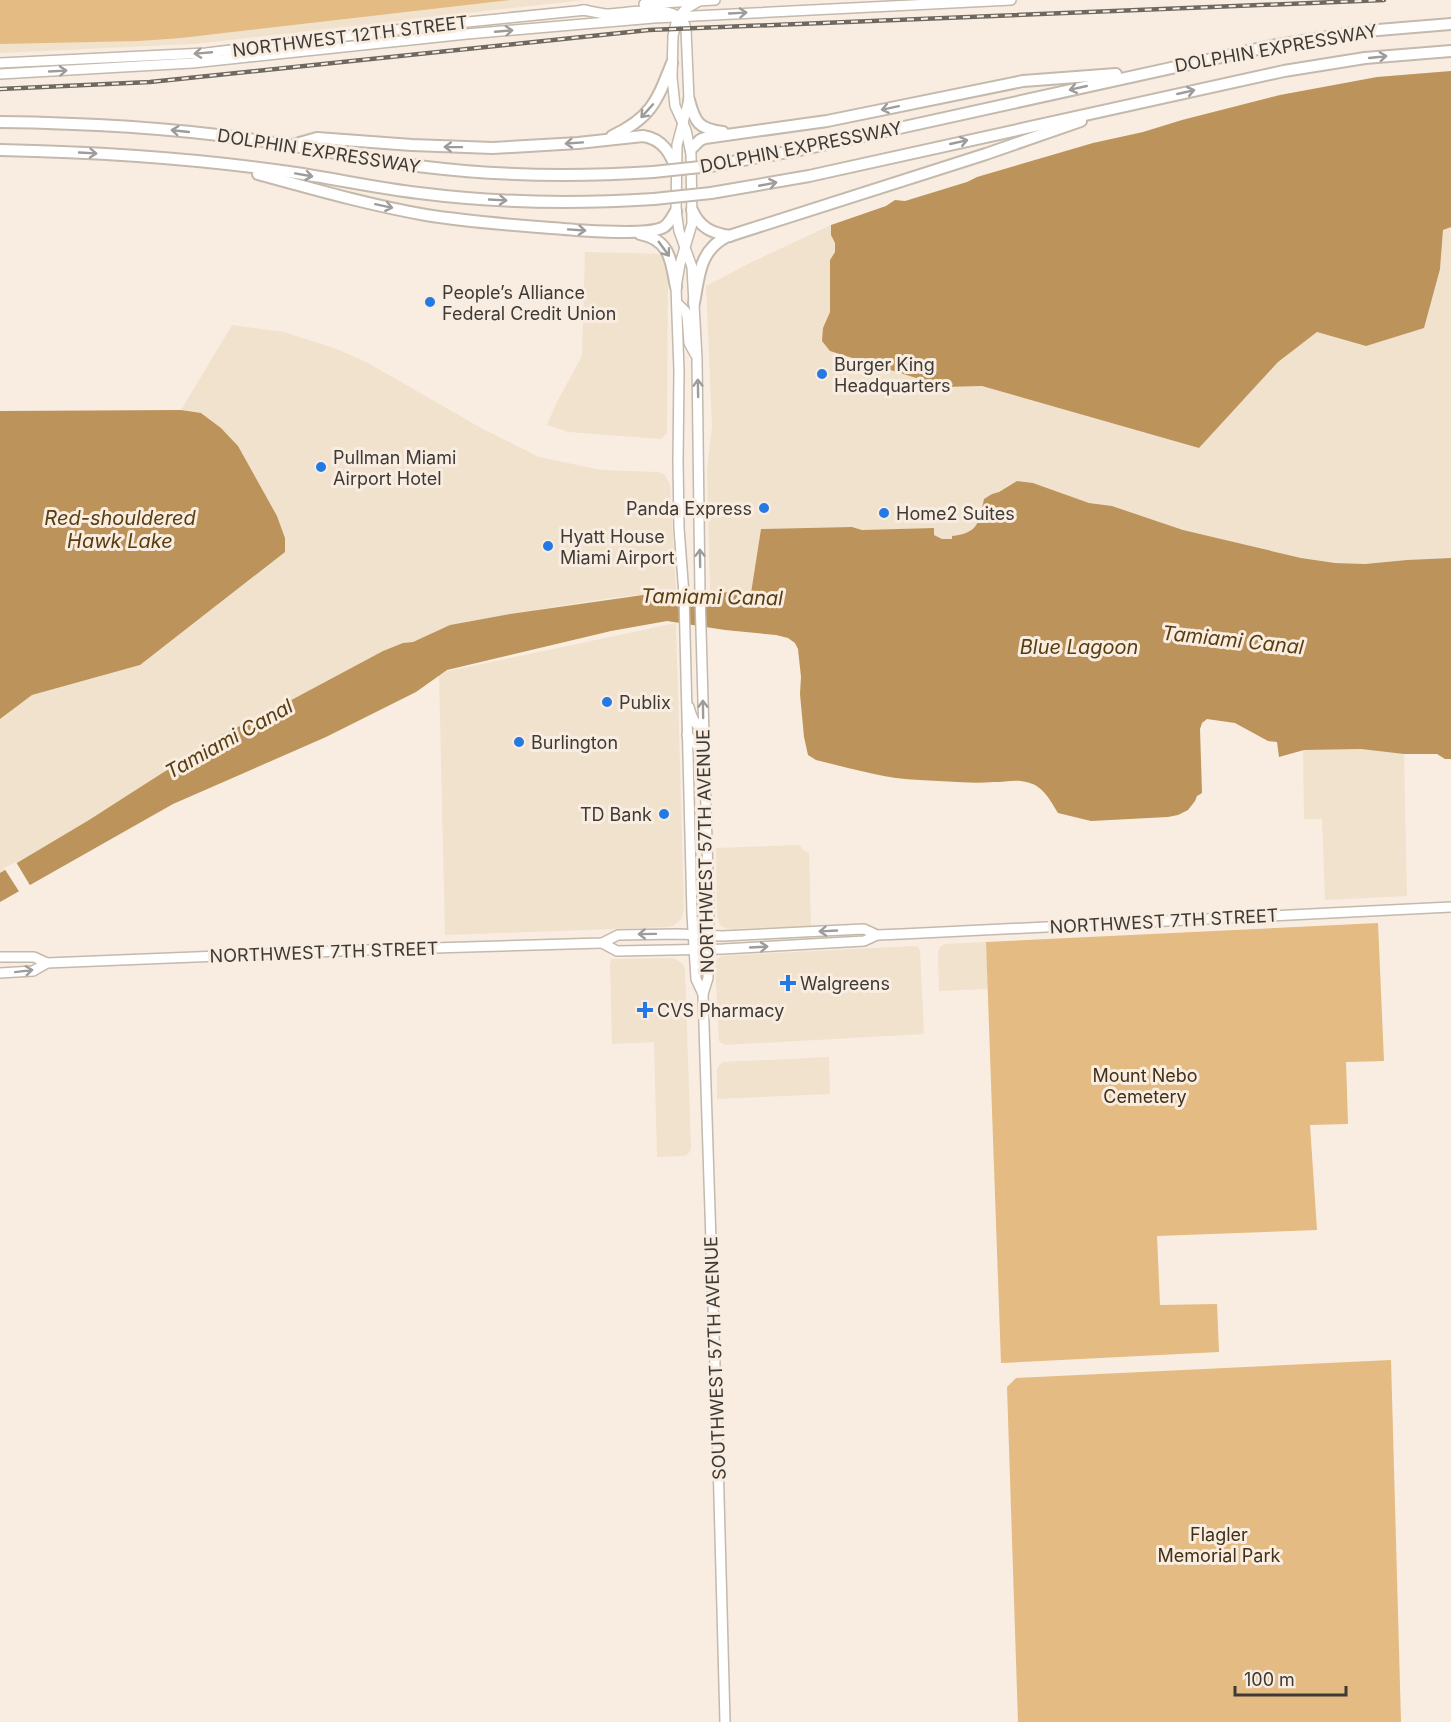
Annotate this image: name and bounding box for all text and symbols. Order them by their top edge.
one-way arrow [727,7,747,18]
street label: NORTHWEST 12TH STREET [231,11,469,61]
street label: DOLPHIN EXPRESSWAY [1173,20,1379,76]
one-way arrow [493,25,513,36]
one-way arrow [193,48,213,59]
one-way arrow [1368,51,1387,62]
one-way arrow [48,65,68,76]
one-way arrow [1068,83,1087,95]
one-way arrow [1177,85,1196,97]
one-way arrow [881,103,900,114]
one-way arrow [640,104,655,119]
street label: DOLPHIN EXPRESSWAY [698,117,904,177]
one-way arrow [171,125,191,136]
street label: DOLPHIN EXPRESSWAY [216,125,422,177]
one-way arrow [949,136,968,148]
one-way arrow [564,138,584,149]
one-way arrow [443,141,463,153]
one-way arrow [78,147,98,158]
one-way arrow [294,169,314,180]
one-way arrow [758,178,778,189]
one-way arrow [487,195,507,206]
one-way arrow [373,201,393,212]
one-way arrow [567,225,587,236]
one-way arrow [658,240,670,256]
place label: People’s Alliance Federal Credit Union [442,282,617,324]
marker: People’s Alliance Federal Credit Union [423,295,437,309]
place label: Burger King Headquarters [834,354,951,396]
marker: Burger King Headquarters [815,367,829,381]
one-way arrow [692,379,703,399]
place label: Pullman Miami Airport Hotel [333,447,456,489]
marker: Pullman Miami Airport Hotel [314,460,328,474]
place label: Panda Express [626,498,752,519]
marker: Panda Express [757,501,771,515]
place label: Home2 Suites [896,503,1015,524]
water label: Red-shouldered Hawk Lake [44,506,196,553]
marker: Home2 Suites [877,506,891,520]
place label: Hyatt House Miami Airport [560,526,675,568]
marker: Hyatt House Miami Airport [541,539,555,553]
one-way arrow [694,549,705,569]
water label: Tamiami Canal [641,584,783,610]
water label: Tamiami Canal [1161,621,1305,659]
water label: Blue Lagoon [1020,635,1138,659]
place label: Publix [619,692,671,713]
water label: Tamiami Canal [161,694,297,784]
marker: Publix [600,695,614,709]
one-way arrow [698,699,709,719]
street label: NORTHWEST 57TH AVENUE [692,729,718,973]
place label: Burlington [531,732,618,753]
marker: Burlington [512,735,526,749]
place label: TD Bank [580,804,652,825]
marker: TD Bank [657,807,671,821]
street label: NORTHWEST 7TH STREET [1049,905,1279,937]
one-way arrow [819,926,839,937]
one-way arrow [637,929,657,940]
street label: NORTHWEST 7TH STREET [209,938,439,966]
one-way arrow [749,942,769,953]
one-way arrow [14,965,34,976]
place label: Walgreens [800,973,890,994]
marker: Walgreens [781,976,795,990]
place label: CVS Pharmacy [657,1000,784,1021]
marker: CVS Pharmacy [638,1003,652,1017]
park label: Mount Nebo Cemetery [1092,1065,1198,1107]
street label: SOUTHWEST 57TH AVENUE [700,1236,730,1480]
park label: Flagler Memorial Park [1158,1524,1281,1566]
scale bar [1235,1659,1346,1697]
text: 100 m [1244,1669,1295,1690]

